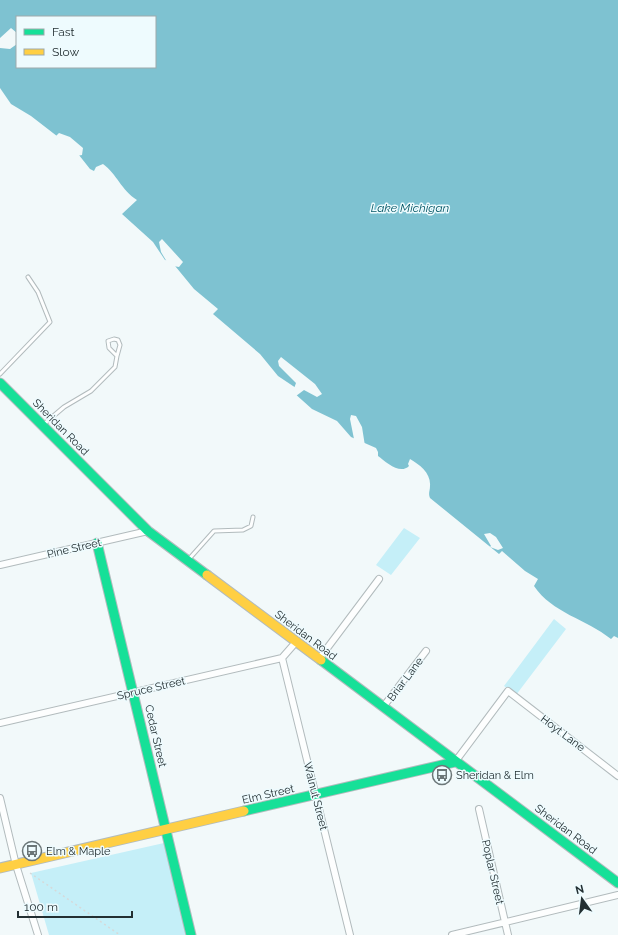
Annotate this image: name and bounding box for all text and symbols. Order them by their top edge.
legend [16,16,156,68]
text: Fast [52,25,75,39]
text: Slow [52,45,79,59]
water label: Lake Michigan [371,201,450,215]
street label: Sheridan Road [30,397,92,458]
street label: Pine Street [46,536,103,561]
street label: Sheridan Road [272,608,339,663]
street label: Briar Lane [385,654,426,704]
street label: Spruce Street [116,674,187,703]
street label: Cedar Street [142,704,169,769]
street label: Hoyt Lane [538,713,588,755]
street label: Walnut Street [301,761,330,832]
bus stop icon: Sheridan & Elm [431,764,453,786]
place label: Sheridan & Elm [456,769,534,782]
street label: Elm Street [241,782,296,807]
street label: Sheridan Road [532,802,599,857]
street label: Poplar Street [479,839,506,906]
bus stop icon: Elm & Maple [21,840,43,862]
place label: Elm & Maple [46,845,111,858]
north arrow [562,879,602,919]
text: N [574,882,585,897]
scale bar [18,893,132,919]
text: 100 m [24,900,58,914]

